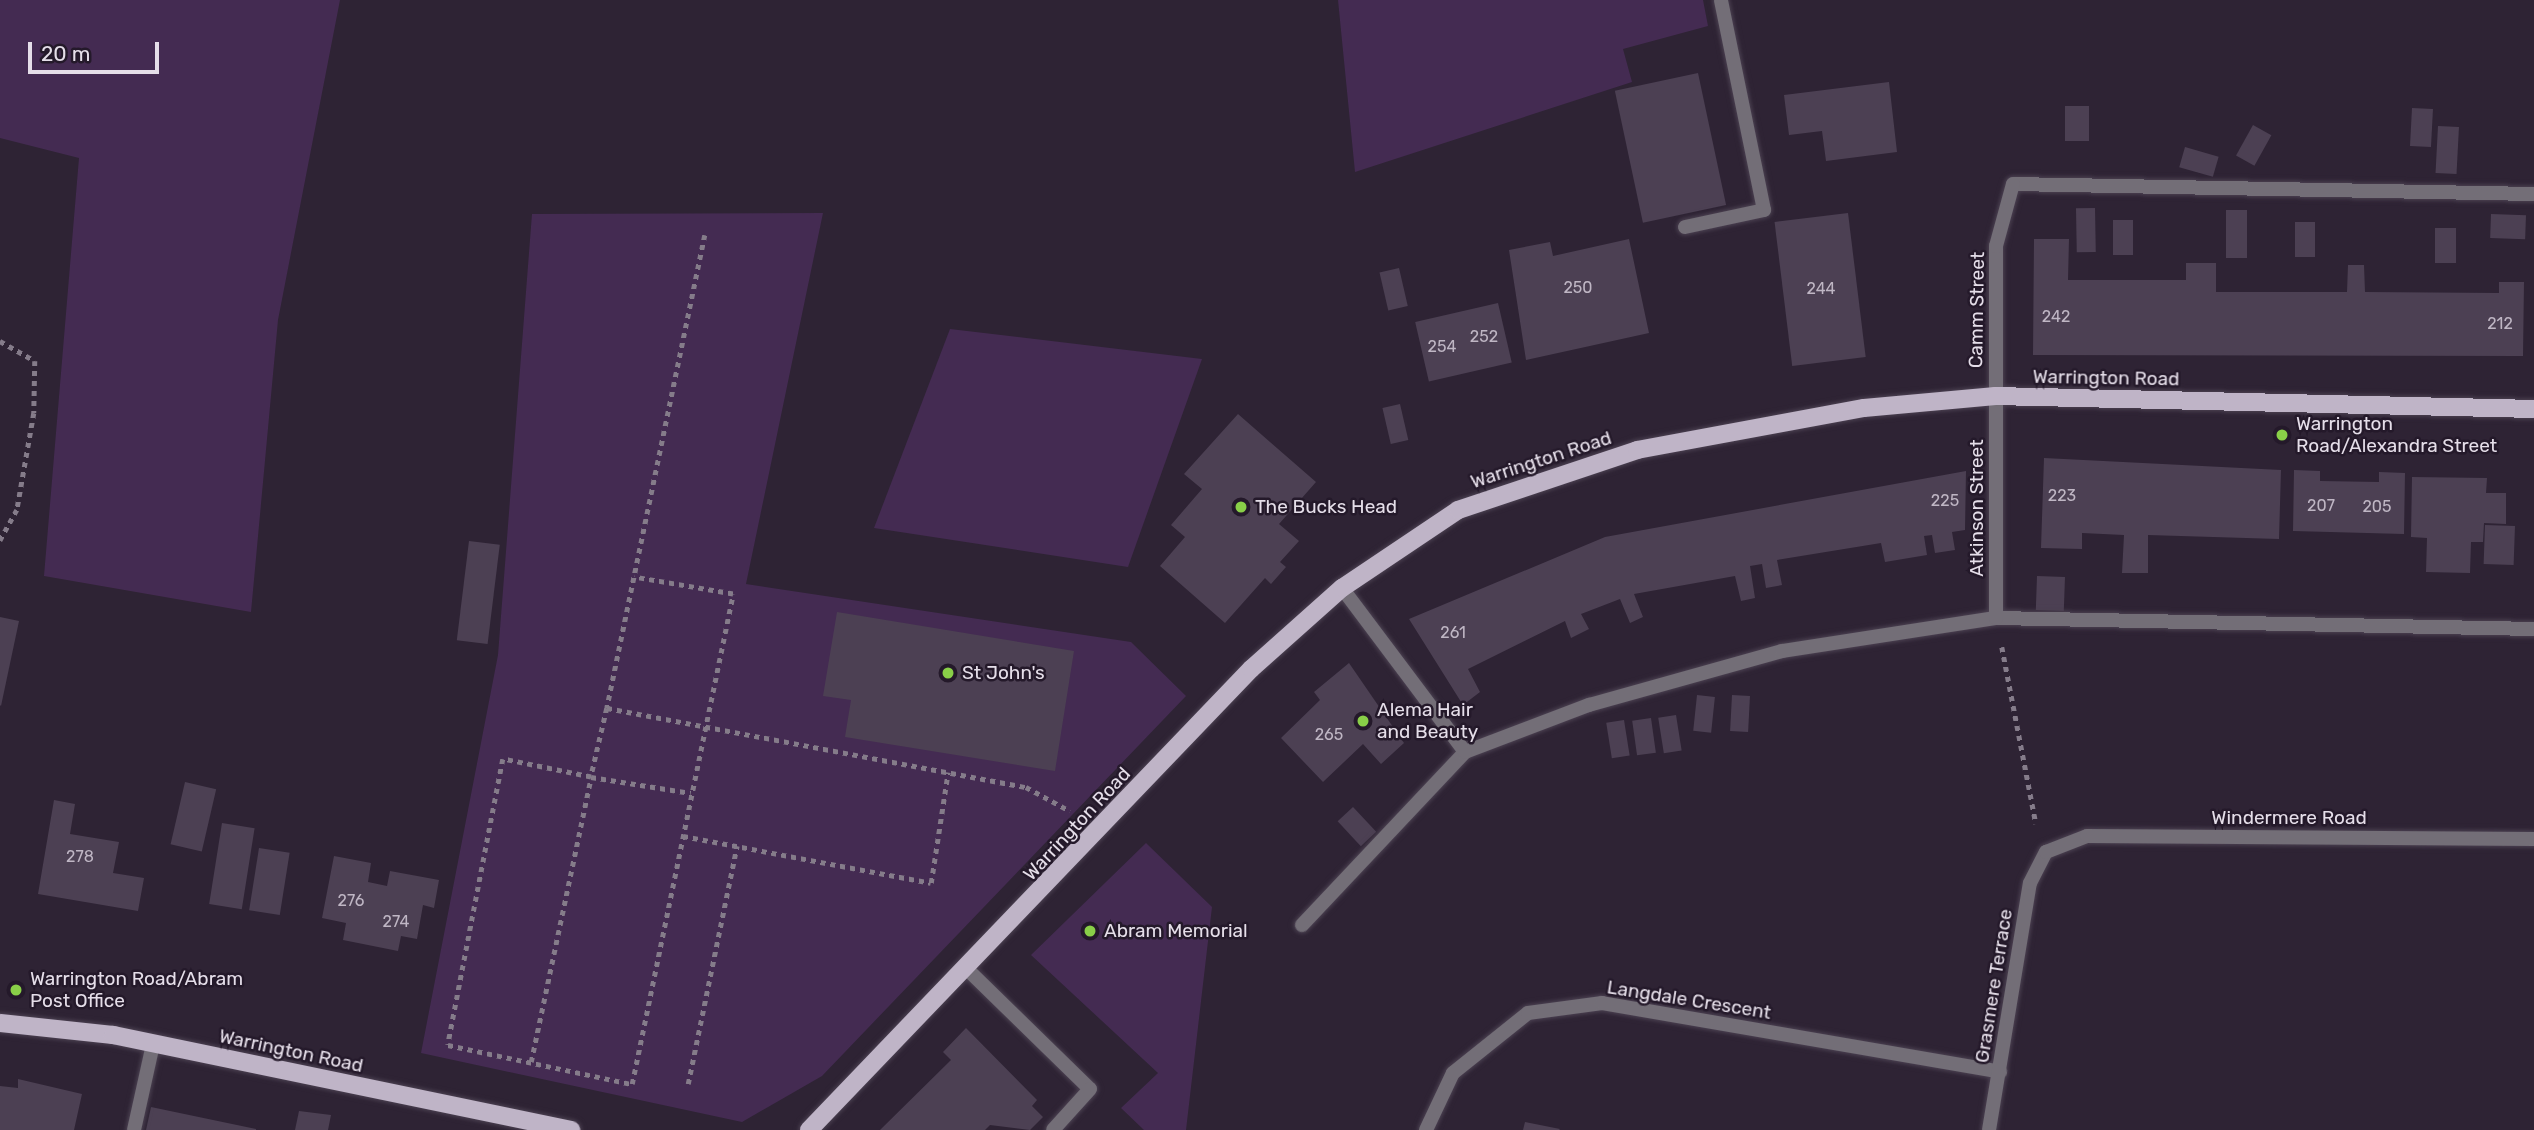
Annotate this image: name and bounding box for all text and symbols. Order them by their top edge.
scale bar [32,28,163,72]
text: 20 m [41,41,90,66]
street label: Camm Street [1965,252,1989,368]
house number: 250 [1563,278,1593,298]
house number: 244 [1806,279,1836,299]
house number: 242 [2042,307,2070,327]
house number: 212 [2487,314,2513,334]
house number: 252 [1470,327,1498,347]
house number: 254 [1428,337,1456,357]
street label: Warrington Road [2032,365,2180,391]
place label: Warrington Road/Alexandra Street [2296,413,2497,457]
street label: Warrington Road [1468,426,1614,494]
marker: Warrington Road/Alexandra Street [2274,427,2290,443]
street label: Atkinson Street [1966,439,1988,577]
house number: 223 [2048,486,2076,506]
house number: 225 [1931,491,1959,511]
place label: The Bucks Head [1255,496,1397,518]
house number: 207 [2307,496,2335,516]
house number: 205 [2362,497,2392,517]
marker: The Bucks Head [1233,499,1249,515]
house number: 261 [1440,623,1466,643]
place label: St John's [962,662,1045,684]
marker: St John's [940,665,956,681]
place label: Alema Hair and Beauty [1377,699,1478,743]
marker: Alema Hair and Beauty [1355,713,1371,729]
house number: 265 [1315,725,1343,745]
street label: Warrington Road [1019,763,1135,885]
street label: Windermere Road [2211,807,2367,829]
house number: 278 [66,847,94,867]
house number: 276 [338,891,364,911]
street label: Grasmere Terrace [1971,907,2017,1065]
house number: 274 [383,912,409,932]
place label: Abram Memorial [1104,920,1248,942]
marker: Abram Memorial [1082,923,1098,939]
place label: Warrington Road/Abram Post Office [30,968,243,1012]
street label: Langdale Crescent [1605,976,1773,1024]
marker: Warrington Road/Abram Post Office [8,982,24,998]
street label: Warrington Road [217,1025,365,1077]

